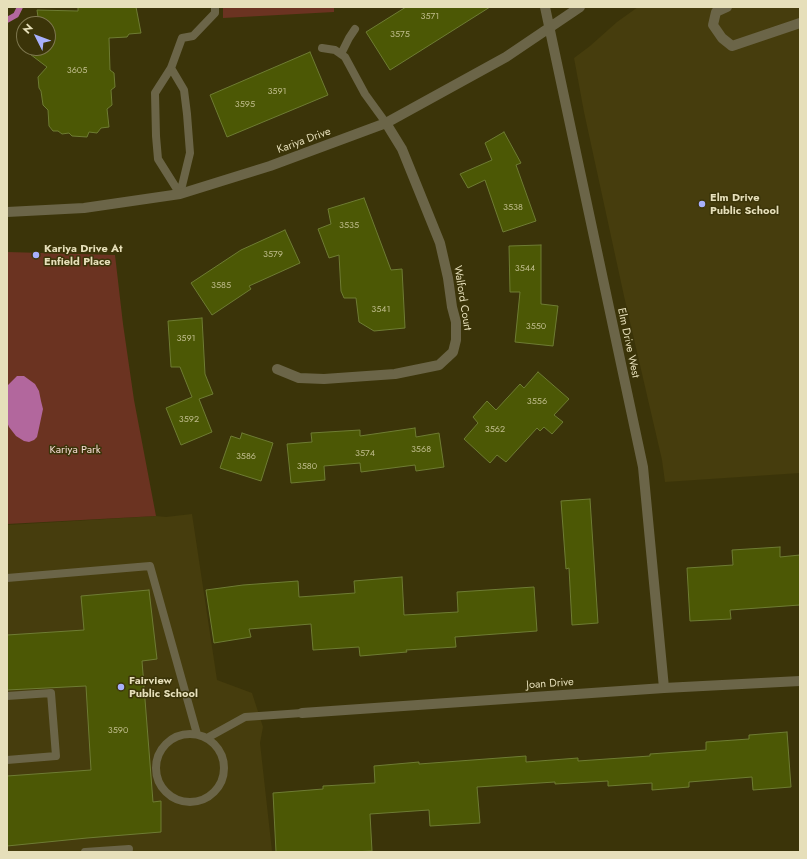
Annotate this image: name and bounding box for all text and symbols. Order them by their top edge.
house number: 3571 [421,12,439,22]
north arrow [16,16,56,56]
text: N [19,20,37,37]
house number: 3575 [390,30,410,40]
house number: 3605 [67,66,87,76]
house number: 3591 [267,87,287,97]
house number: 3595 [235,100,255,110]
street label: Kariya Drive [275,125,333,157]
place label: Elm Drive Public School [710,191,779,217]
marker: Elm Drive Public School [697,199,707,209]
house number: 3538 [503,203,523,213]
house number: 3535 [339,221,359,231]
place label: Kariya Drive At Enfield Place [44,242,123,268]
marker: Kariya Drive At Enfield Place [31,250,41,260]
house number: 3579 [263,250,283,260]
street label: Walford Court [450,264,474,332]
house number: 3544 [515,264,535,274]
house number: 3585 [211,281,231,291]
house number: 3541 [371,305,391,315]
street label: Elm Drive West [614,307,642,379]
house number: 3550 [526,322,546,332]
house number: 3591 [176,334,196,344]
house number: 3556 [527,397,547,407]
house number: 3592 [179,415,199,425]
house number: 3562 [485,425,505,435]
park label: Kariya Park [49,443,101,457]
house number: 3568 [411,445,431,455]
house number: 3574 [355,449,375,459]
house number: 3586 [236,452,256,462]
house number: 3580 [297,462,317,472]
place label: Fairview Public School [129,674,198,700]
street label: Joan Drive [526,676,574,692]
marker: Fairview Public School [116,682,126,692]
house number: 3590 [108,726,128,736]

